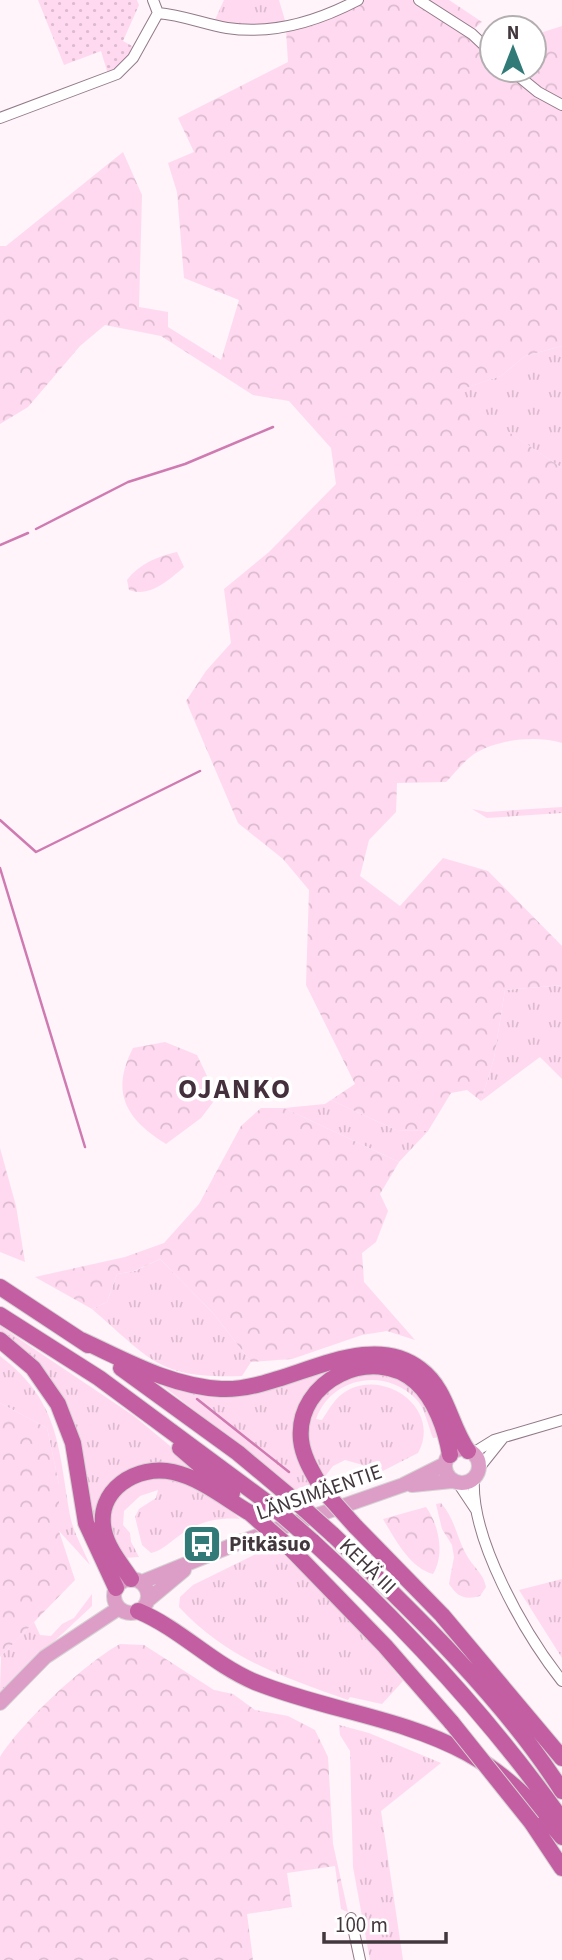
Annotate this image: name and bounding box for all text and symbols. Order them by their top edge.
north arrow [478,14,548,84]
text: N [507,20,519,47]
district label: OJANKO [178,1069,292,1109]
street label: LÄNSIMÄENTIE [252,1456,386,1528]
bus stop icon: Pitkäsuo [181,1523,223,1565]
place label: Pitkäsuo [229,1529,311,1559]
street label: KEHÄ III [333,1531,403,1601]
scale bar [324,1900,447,1944]
text: 100 m [335,1910,388,1940]

